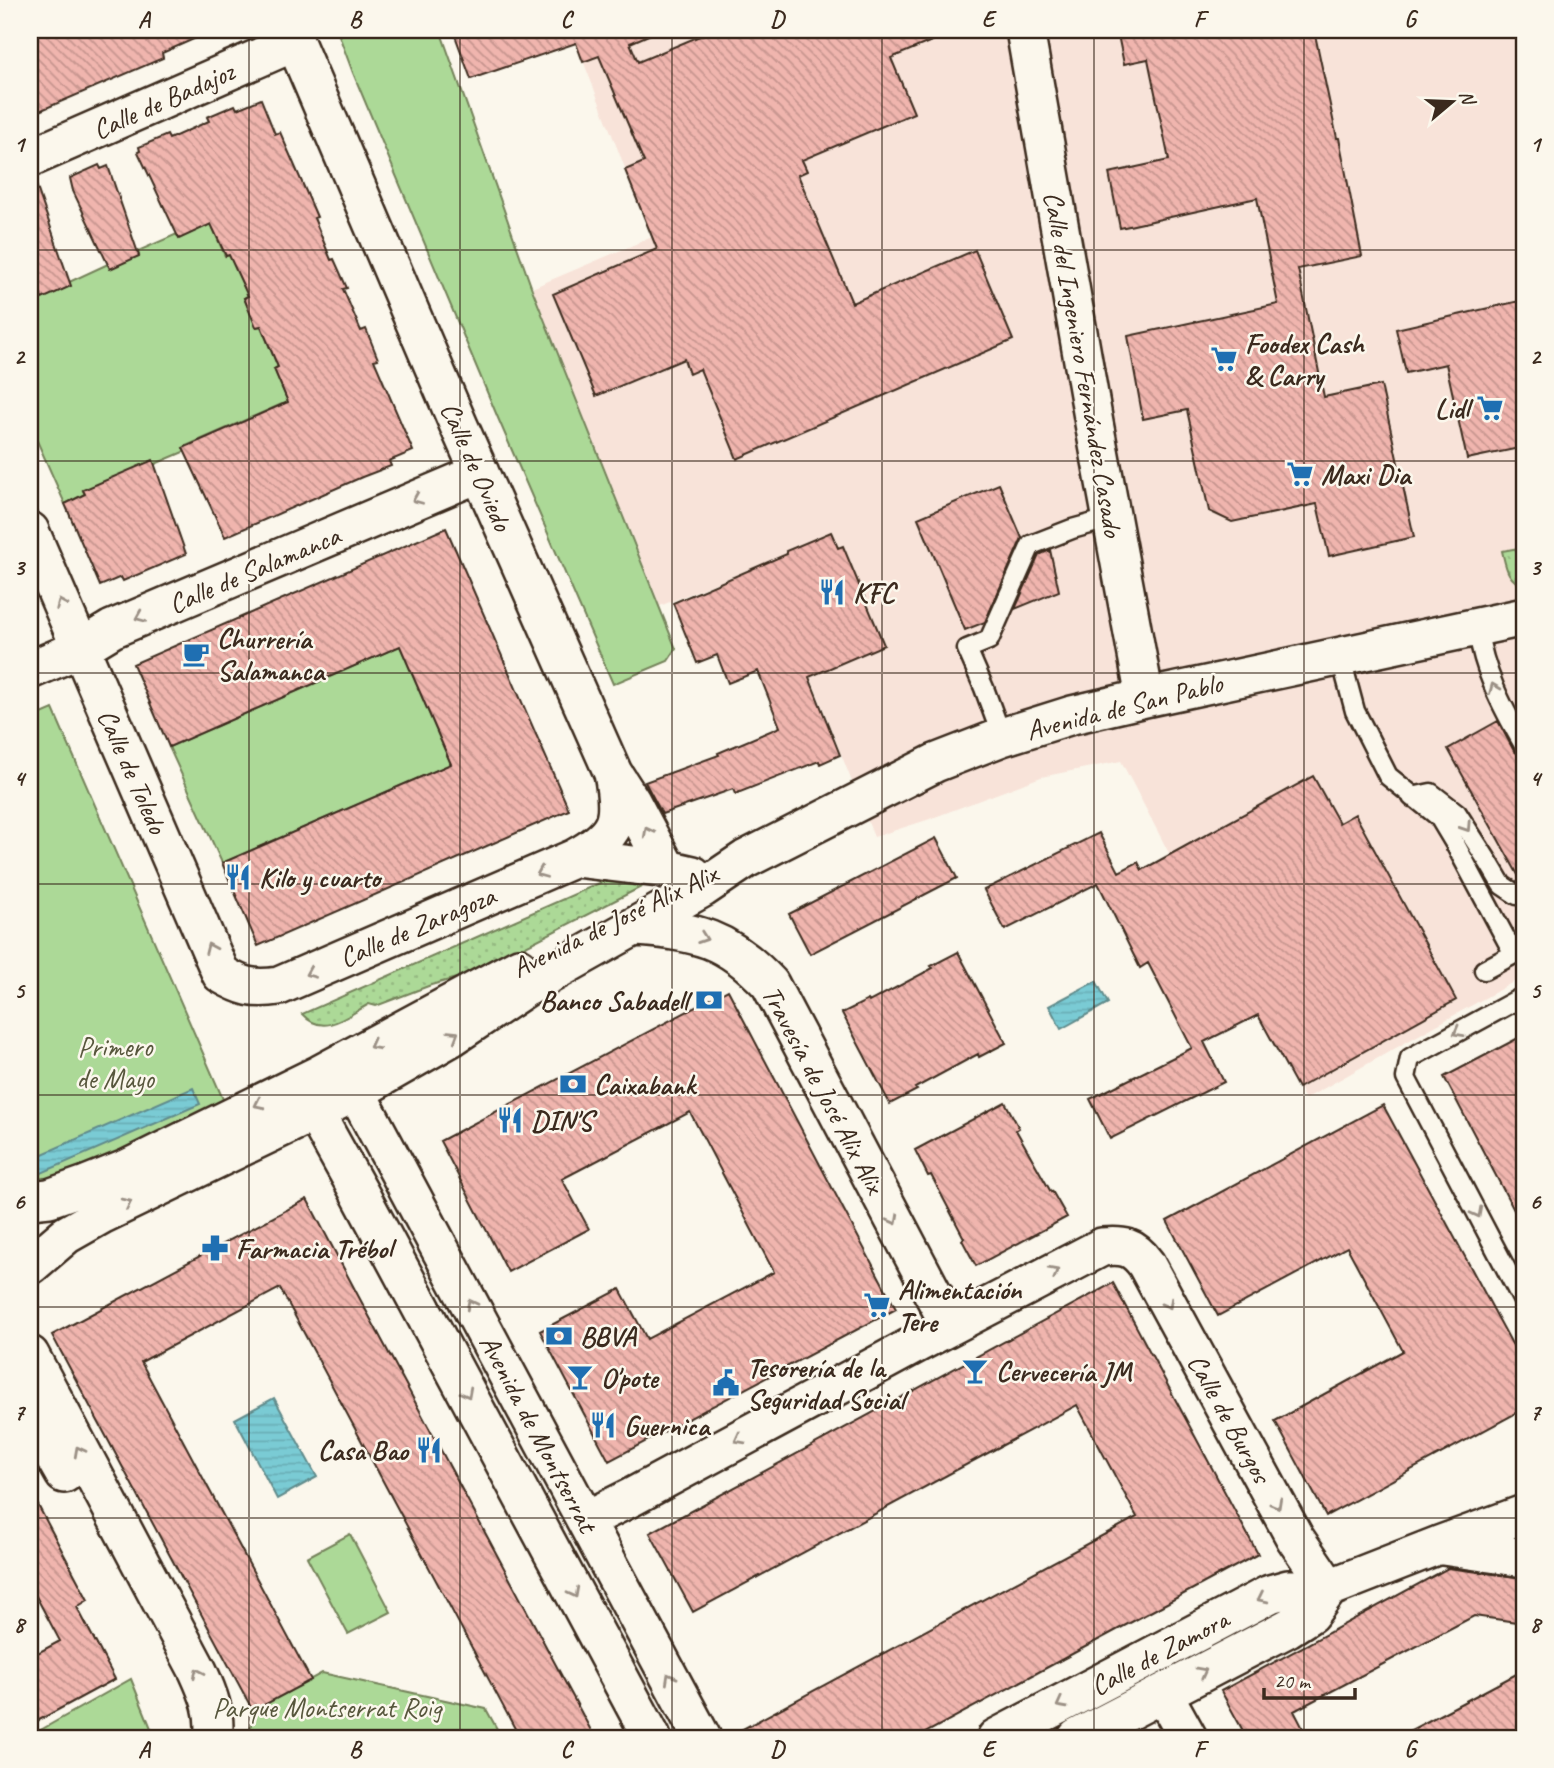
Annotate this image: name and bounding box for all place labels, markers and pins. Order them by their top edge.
place label: Foodex Cash & Carry [1245,326,1365,393]
supermarket icon: Foodex Cash & Carry [1209,344,1239,374]
place label: Lidl [1435,391,1474,426]
supermarket icon: Lidl [1475,393,1505,423]
place label: Maxi Dia [1321,457,1413,492]
supermarket icon: Maxi Dia [1285,459,1315,489]
place label: KFC [853,575,899,610]
restaurant icon: KFC [817,577,847,607]
place label: Churrería Salamanca [217,621,326,688]
cafe icon: Churrería Salamanca [181,639,211,669]
place label: Kilo y cuarto [259,860,383,896]
restaurant icon: Kilo y cuarto [223,862,253,892]
place label: Banco Sabadell [540,983,693,1018]
bank icon: Banco Sabadell [694,985,724,1015]
place label: Caixabank [594,1067,697,1102]
bank icon: Caixabank [558,1069,588,1099]
place label: DIN'S [531,1103,598,1138]
restaurant icon: DIN'S [495,1105,525,1135]
place label: Farmacia Trébol [236,1231,397,1266]
pharmacy icon: Farmacia Trébol [200,1233,230,1263]
place label: Alimentación Tere [898,1272,1023,1339]
supermarket icon: Alimentación Tere [862,1290,892,1320]
place label: BBVA [580,1319,637,1354]
bank icon: BBVA [544,1321,574,1351]
place label: Tesorería de la Seguridad Social [747,1350,910,1417]
place label: Cervecería JM [996,1354,1134,1389]
bar icon: Cervecería JM [960,1356,990,1386]
place label: O'pote [601,1360,660,1395]
bar icon: O'pote [565,1362,595,1392]
public building icon: Tesorería de la Seguridad Social [711,1368,741,1398]
place label: Guernica [624,1408,712,1443]
restaurant icon: Guernica [588,1410,618,1440]
place label: Casa Bao [318,1433,410,1468]
restaurant icon: Casa Bao [414,1435,444,1465]

